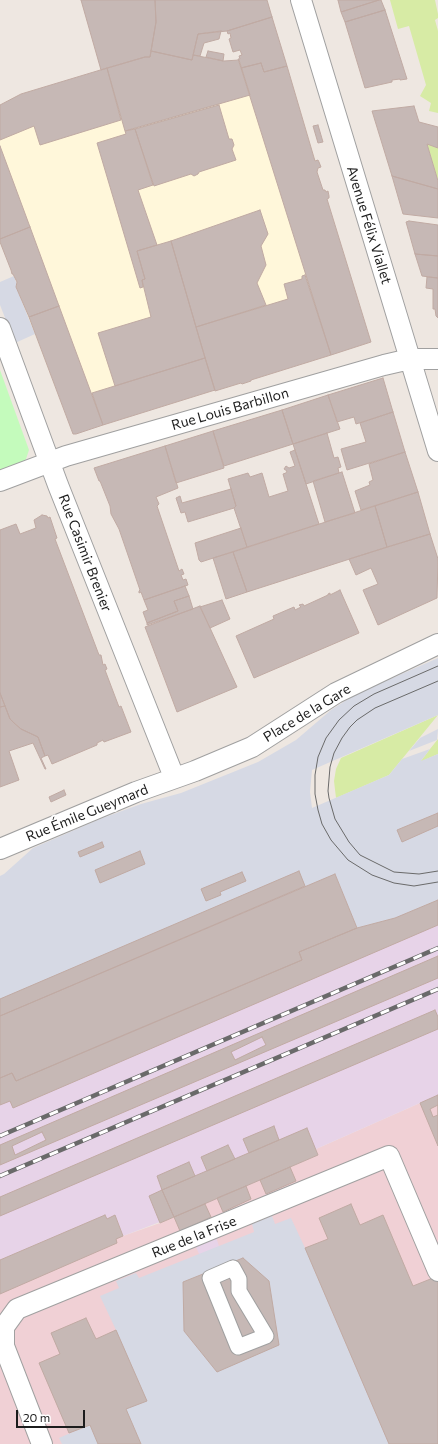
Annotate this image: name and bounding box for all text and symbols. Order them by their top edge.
street label: Avenue Félix Viallet [343,164,395,286]
street label: Rue Louis Barbillon [169,384,291,434]
street label: Rue Casimir Brenier [55,492,115,614]
street label: Place de la Gare [260,680,354,746]
street label: Rue Émile Gueymard [23,781,151,845]
street label: Rue de la Frise [149,1212,239,1262]
scale bar [18,1402,87,1428]
text: 20 m [23,1410,50,1424]

